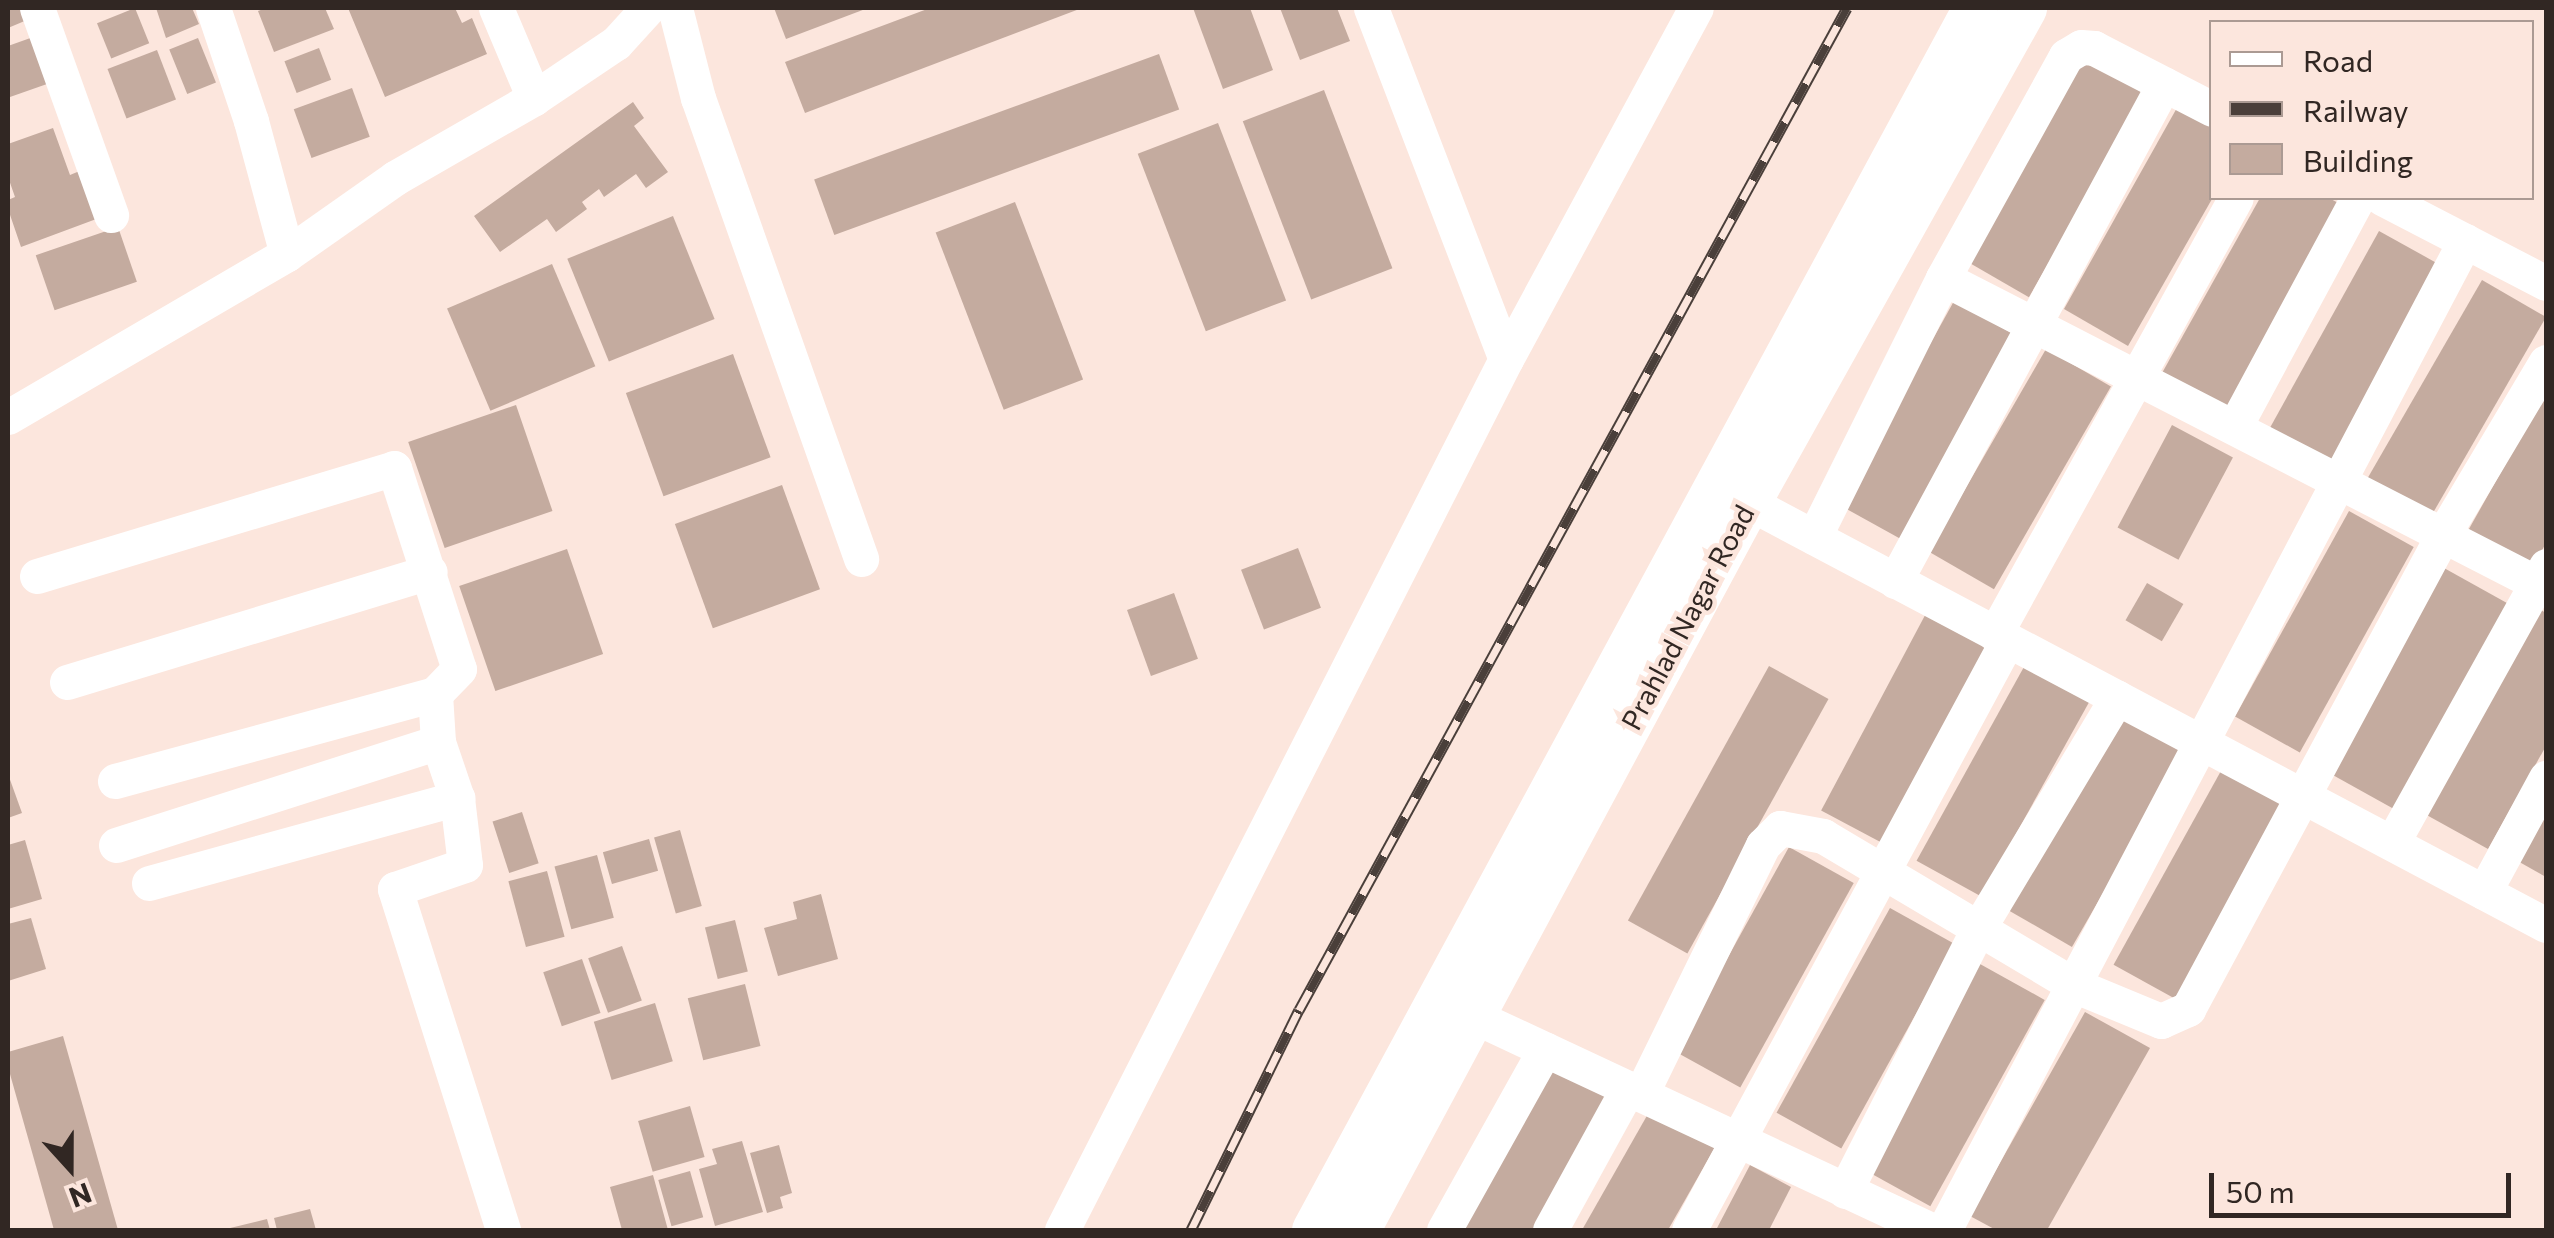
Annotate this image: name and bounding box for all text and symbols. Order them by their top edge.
legend [2209,20,2534,200]
text: Road [2303,41,2373,78]
text: Railway [2303,91,2409,128]
text: Building [2303,141,2413,178]
street label: Prahlad Nagar Road [1614,499,1760,735]
north arrow [20,1118,120,1218]
scale bar [2214,1153,2516,1215]
text: 50 m [2226,1172,2295,1209]
text: N [65,1176,97,1216]

